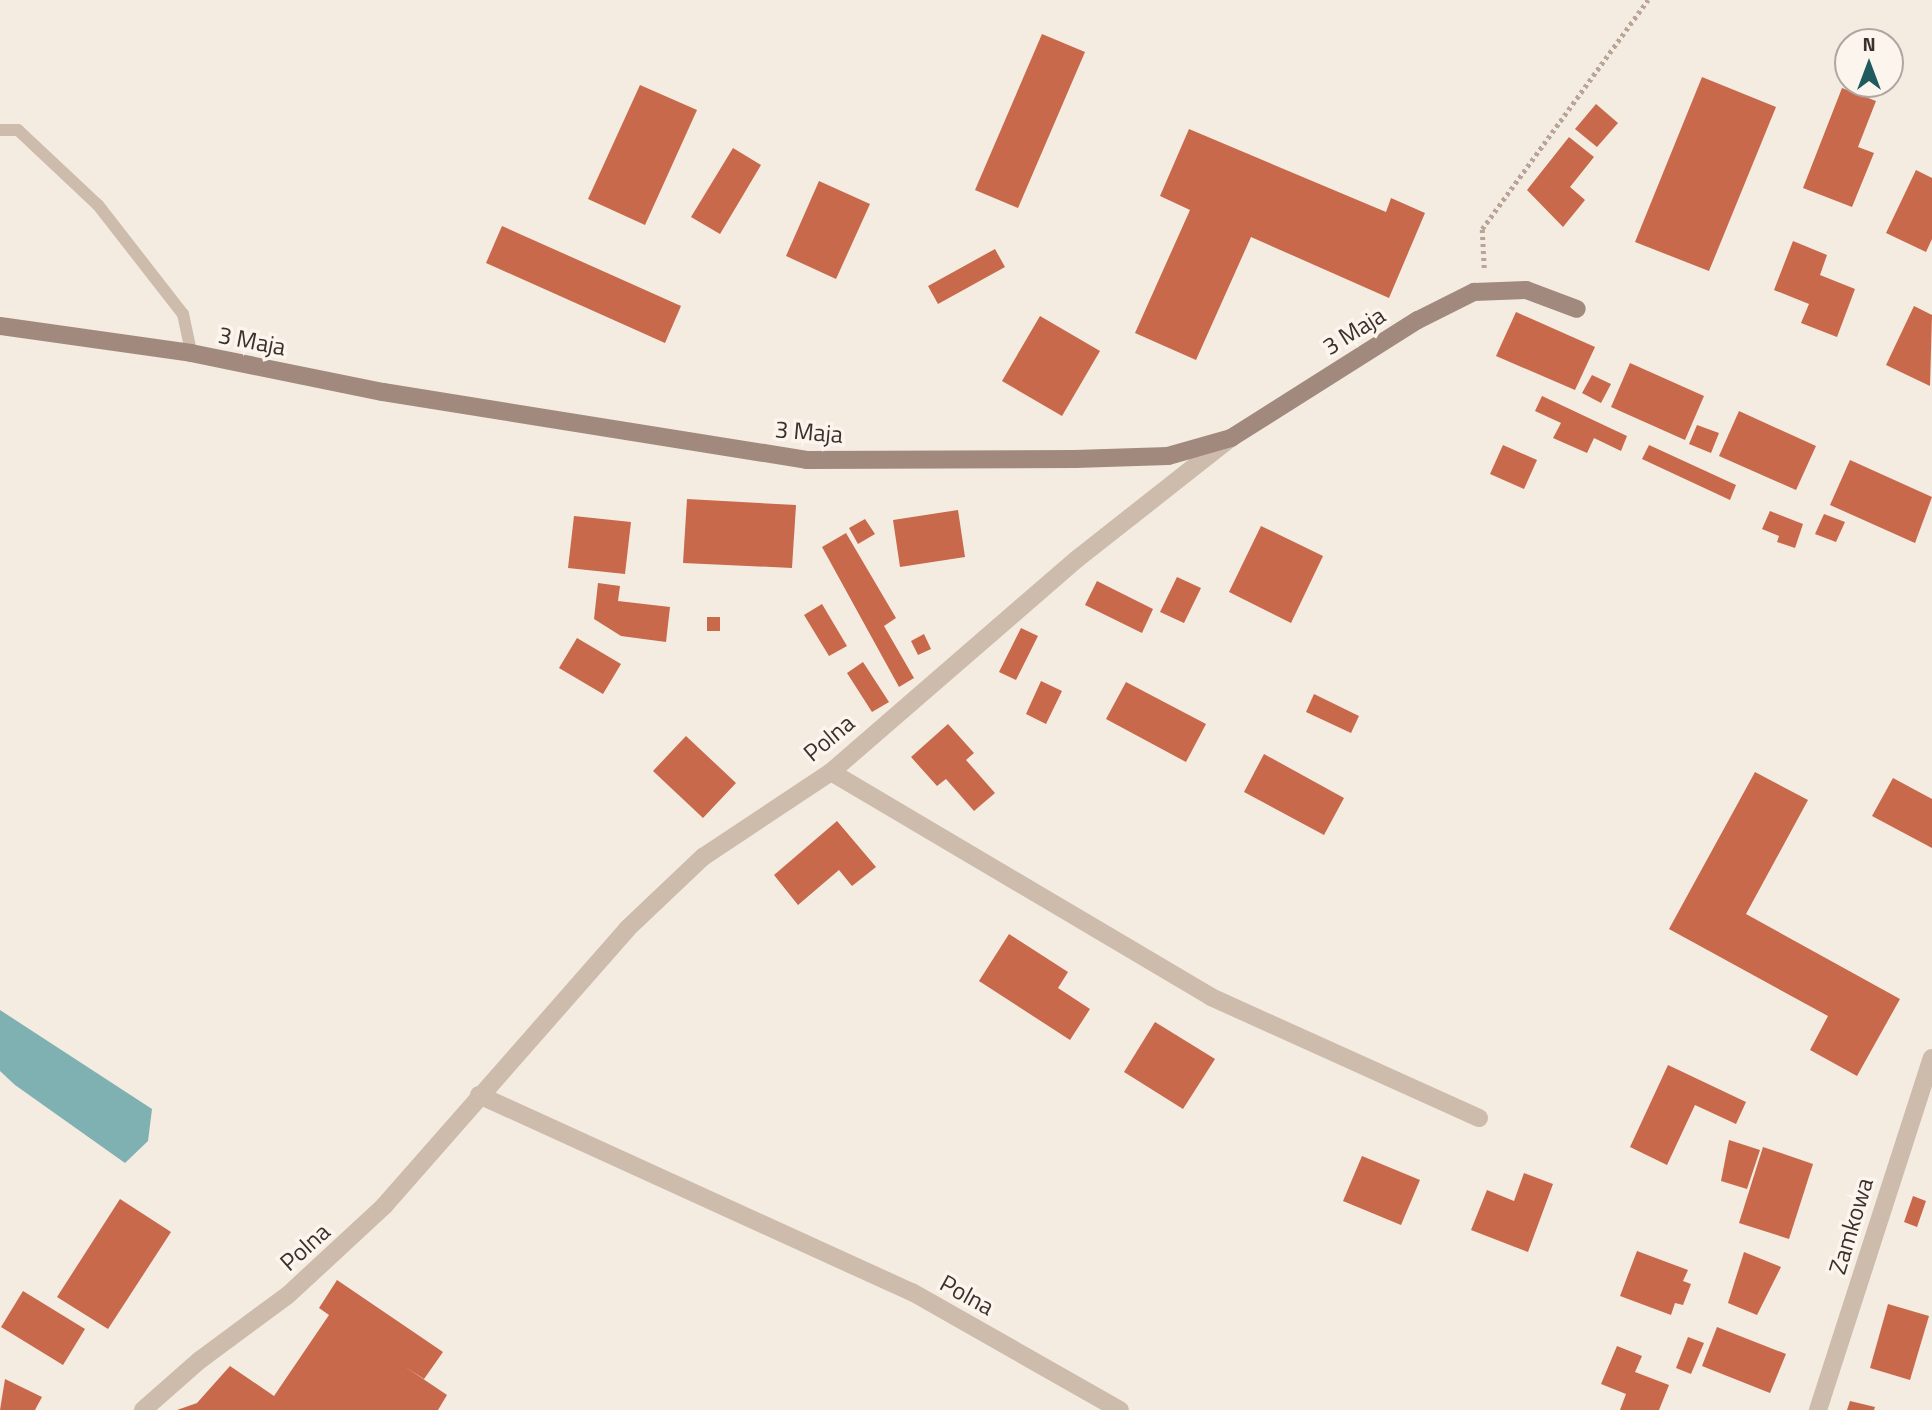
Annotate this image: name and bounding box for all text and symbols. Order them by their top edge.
north arrow [1834,28,1904,98]
text: N [1862,29,1876,58]
street label: 3 Maja [1317,301,1391,361]
street label: 3 Maja [216,320,288,362]
street label: 3 Maja [774,415,844,449]
street label: Polna [798,709,860,767]
street label: Zamkowa [1823,1175,1879,1277]
street label: Polna [274,1217,336,1277]
street label: Polna [935,1269,999,1321]

